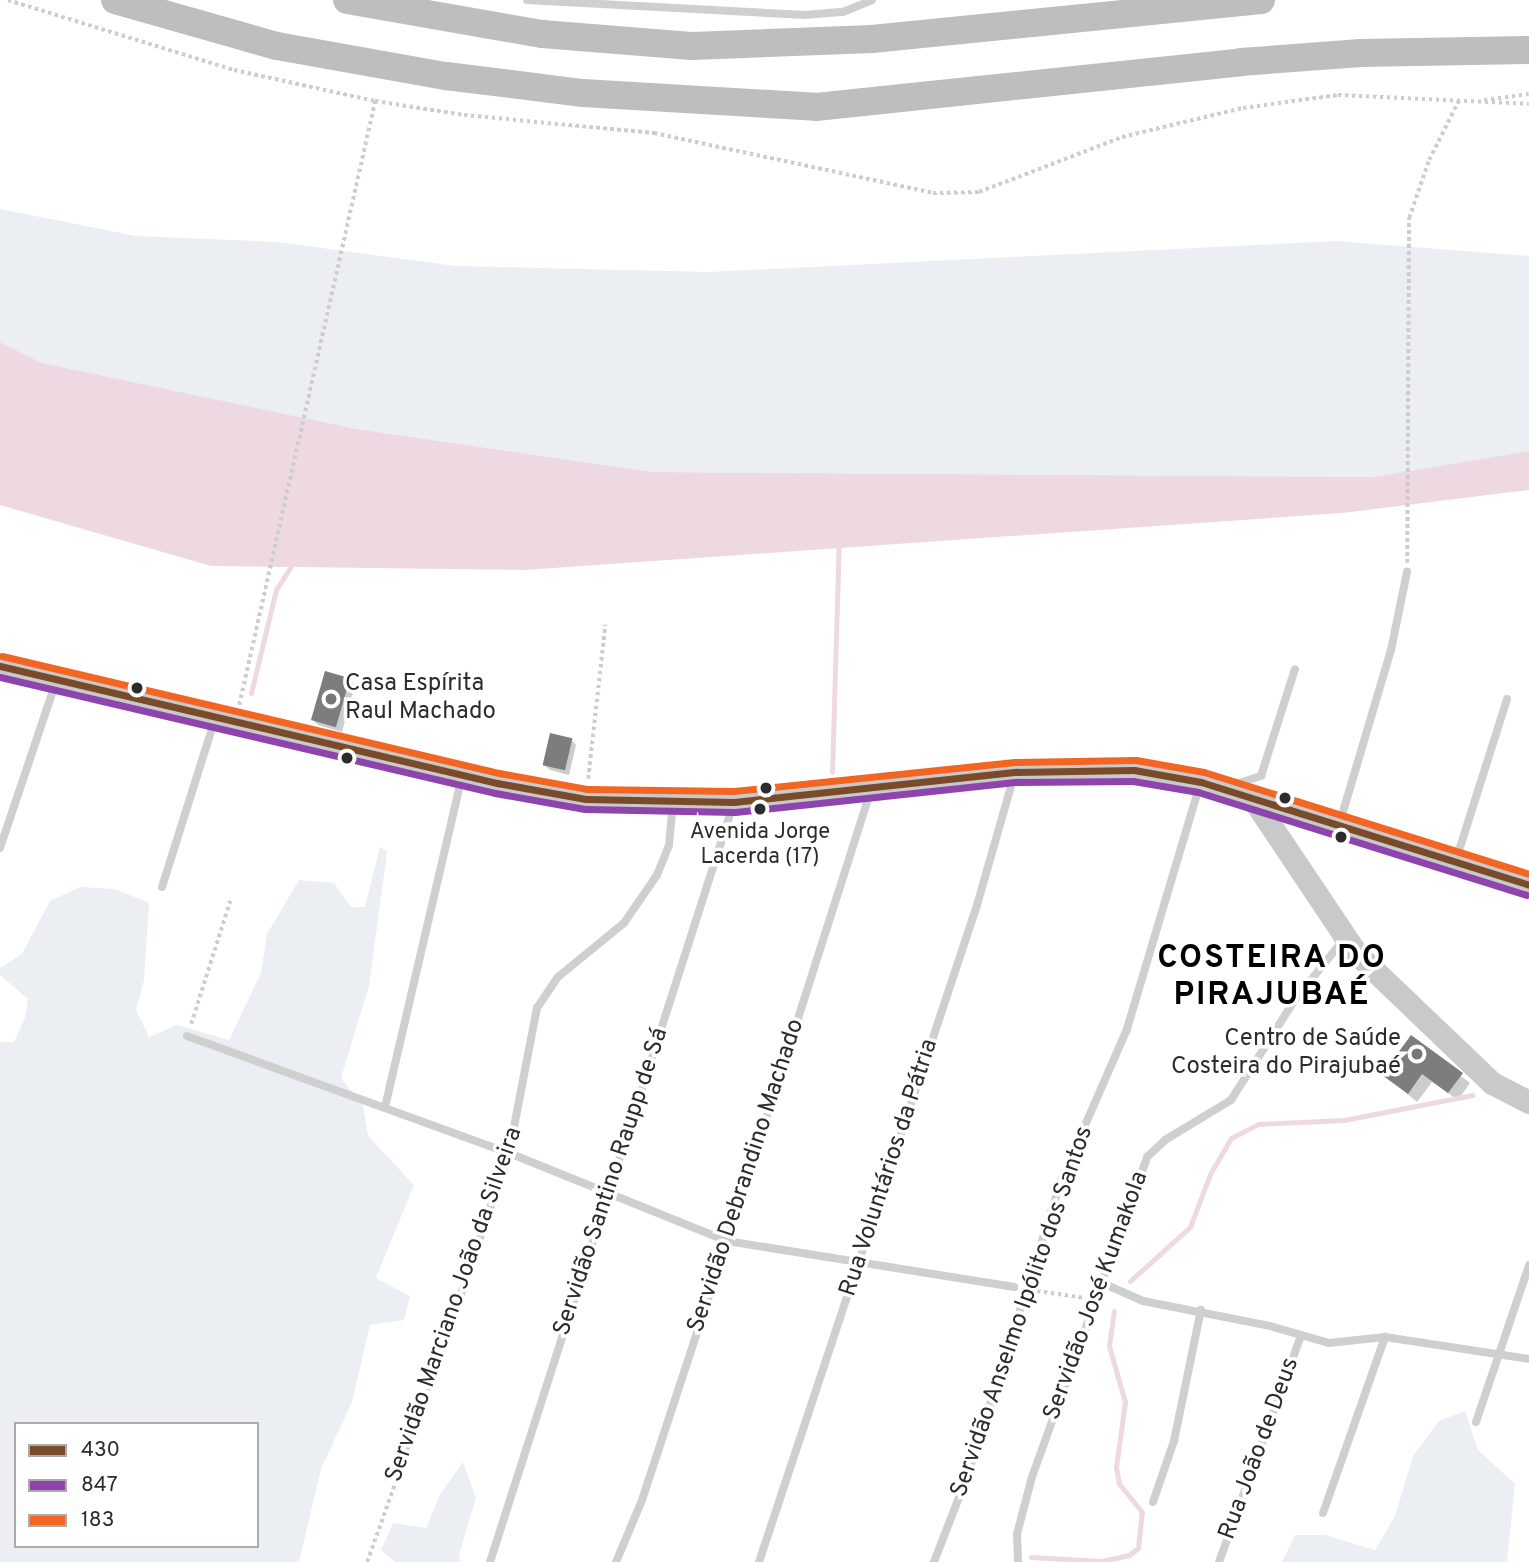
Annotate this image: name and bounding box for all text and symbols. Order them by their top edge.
place label: Casa Espírita Raul Machado [345,671,496,727]
unlabelled marker [130,681,144,695]
marker: Casa Espírita Raul Machado [323,691,339,707]
unlabelled marker [340,751,354,765]
unlabelled marker [759,781,773,795]
unlabelled marker [1278,791,1292,805]
marker: Avenida Jorge Lacerda (17) [753,802,767,816]
place label: Avenida Jorge Lacerda (17) [690,819,830,870]
unlabelled marker [1334,830,1348,844]
district label: COSTEIRA DO PIRAJUBAÉ [1158,941,1386,1016]
street label: Servidão Debrandino Machado [683,1016,811,1336]
street label: Servidão Santino Raupp de Sá [549,1024,675,1340]
place label: Centro de Saúde Costeira do Pirajubaé [1171,1026,1401,1082]
street label: Rua Voluntários da Pátria [835,1035,945,1301]
marker: Centro de Saúde Costeira do Pirajubaé [1407,1044,1427,1064]
street label: Servidão Anselmo Ipólito dos Santos [946,1122,1100,1502]
street label: Servidão Marciano João da Silveira [381,1124,529,1486]
street label: Servidão José Kumakola [1039,1168,1155,1424]
street label: Rua João de Deus [1214,1354,1306,1544]
legend [14,1422,259,1548]
text: 430 [81,1437,120,1464]
text: 847 [81,1472,118,1499]
text: 183 [81,1507,114,1534]

